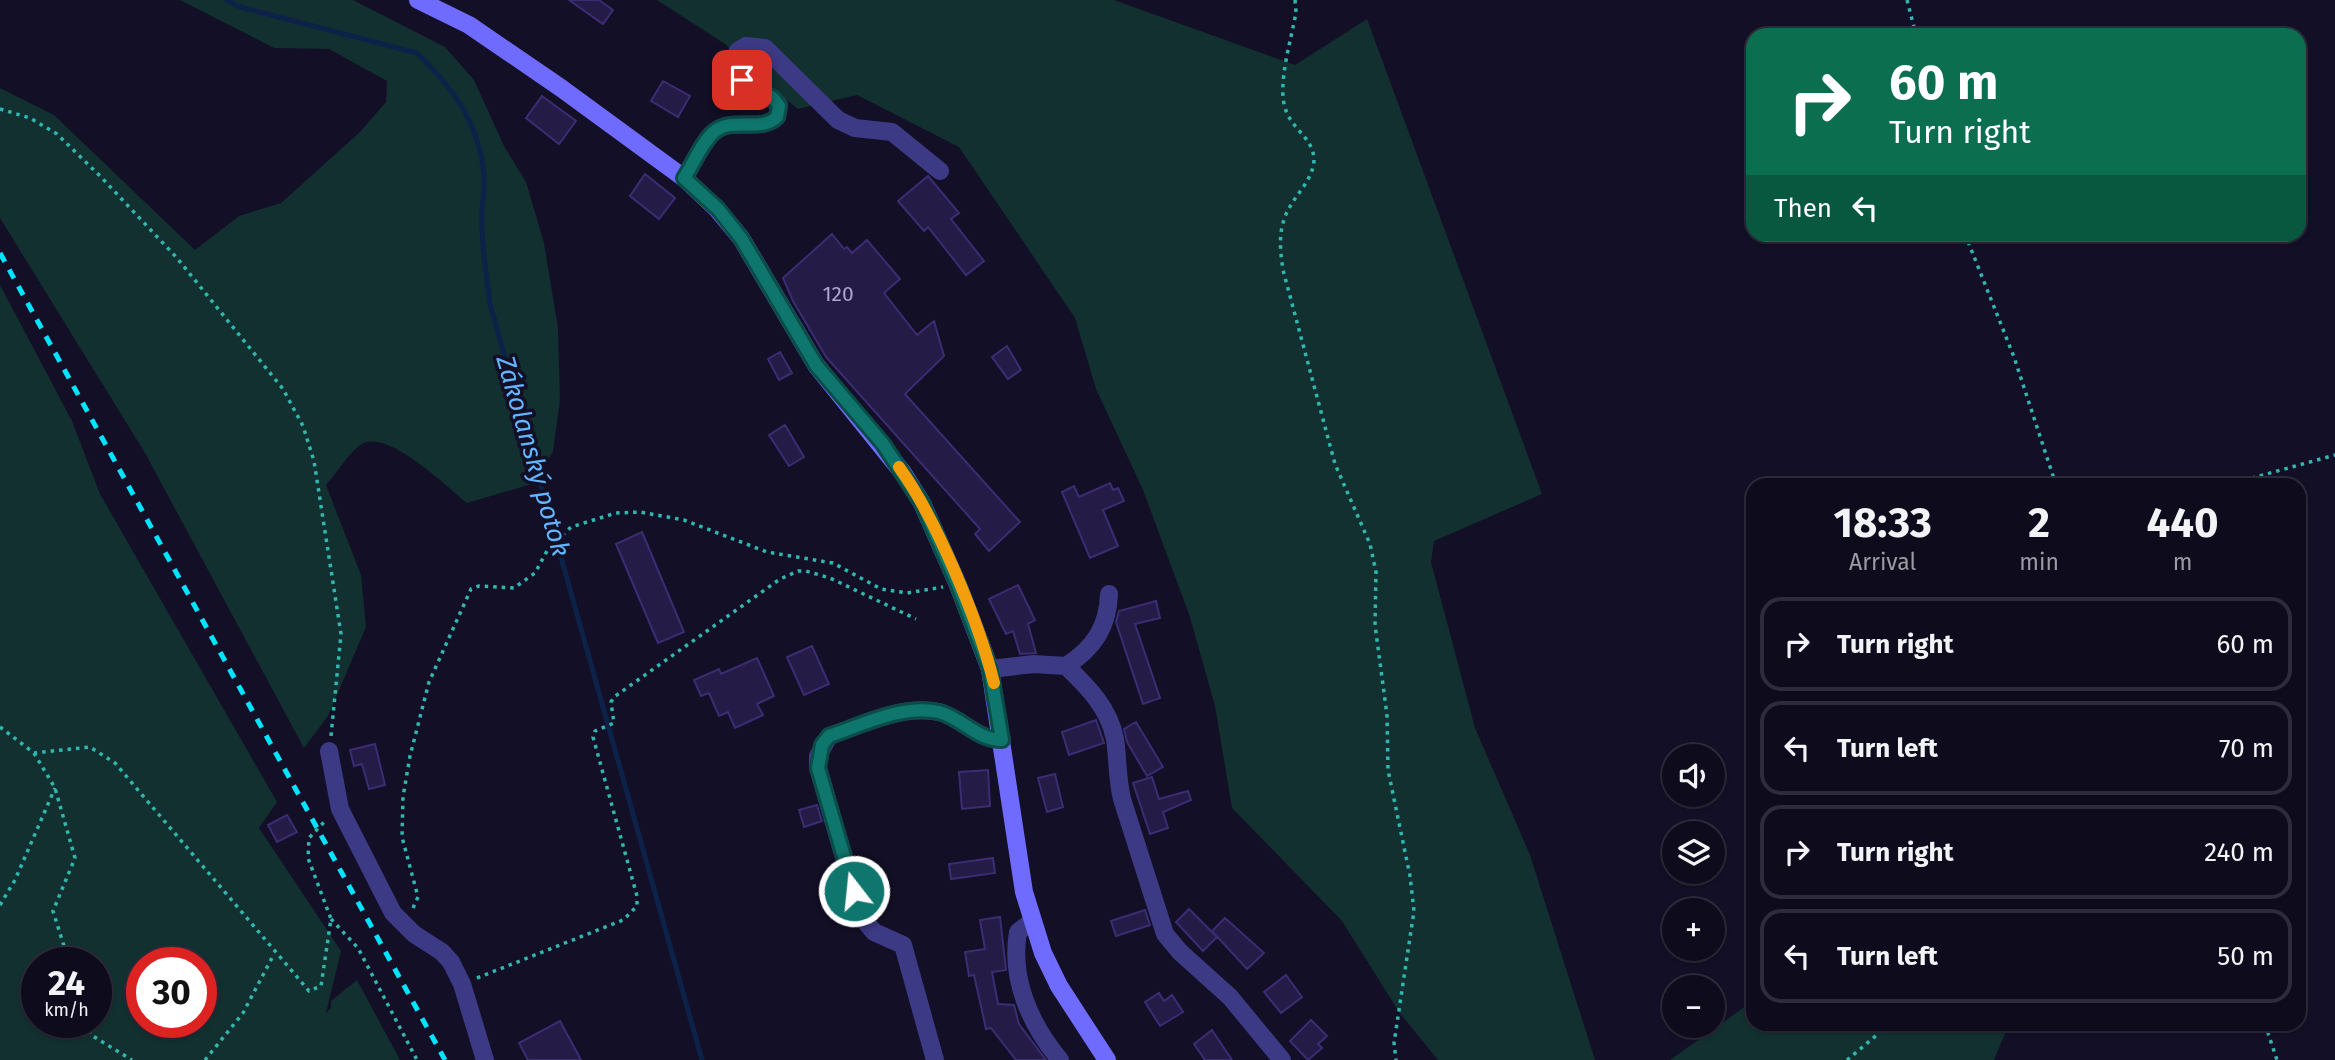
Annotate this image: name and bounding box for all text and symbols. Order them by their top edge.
pin [712,50,772,110]
text: 60 m [1889,53,1998,112]
icon: right [1774,56,1865,147]
icon: arrive [723,61,761,99]
text: Turn right [1889,113,2031,151]
icon: left [1846,189,1884,227]
text: Then [1774,193,1832,224]
house number: 120 [822,281,854,307]
water label: Zákolanský potok [489,351,577,560]
text: 18:33 [1833,498,1932,548]
text: 2 [2028,498,2050,548]
text: 440 [2146,498,2219,548]
text: Arrival [1849,548,1916,576]
text: min [2019,548,2059,576]
text: m [2173,548,2192,576]
icon: right [1778,625,1816,663]
text: Turn right [1837,629,1954,660]
text: 60 m [2216,629,2274,660]
icon: left [1778,729,1816,767]
text: Turn left [1837,733,1938,764]
text: 70 m [2219,733,2274,764]
map controls [1662,744,1725,1038]
button: sound [1662,744,1725,807]
button: layers [1662,821,1725,884]
icon: right [1778,833,1816,871]
text: Turn right [1837,837,1954,868]
text: 240 m [2204,837,2274,868]
position arrow [817,854,891,928]
button: + [1662,898,1725,961]
icon: left [1778,937,1816,975]
text: Turn left [1837,941,1938,972]
text: 50 m [2217,941,2274,972]
speed limit sign: 30 [126,947,217,1038]
text: 24 [48,962,85,1004]
button: − [1662,975,1725,1038]
text: km/h [44,999,89,1021]

